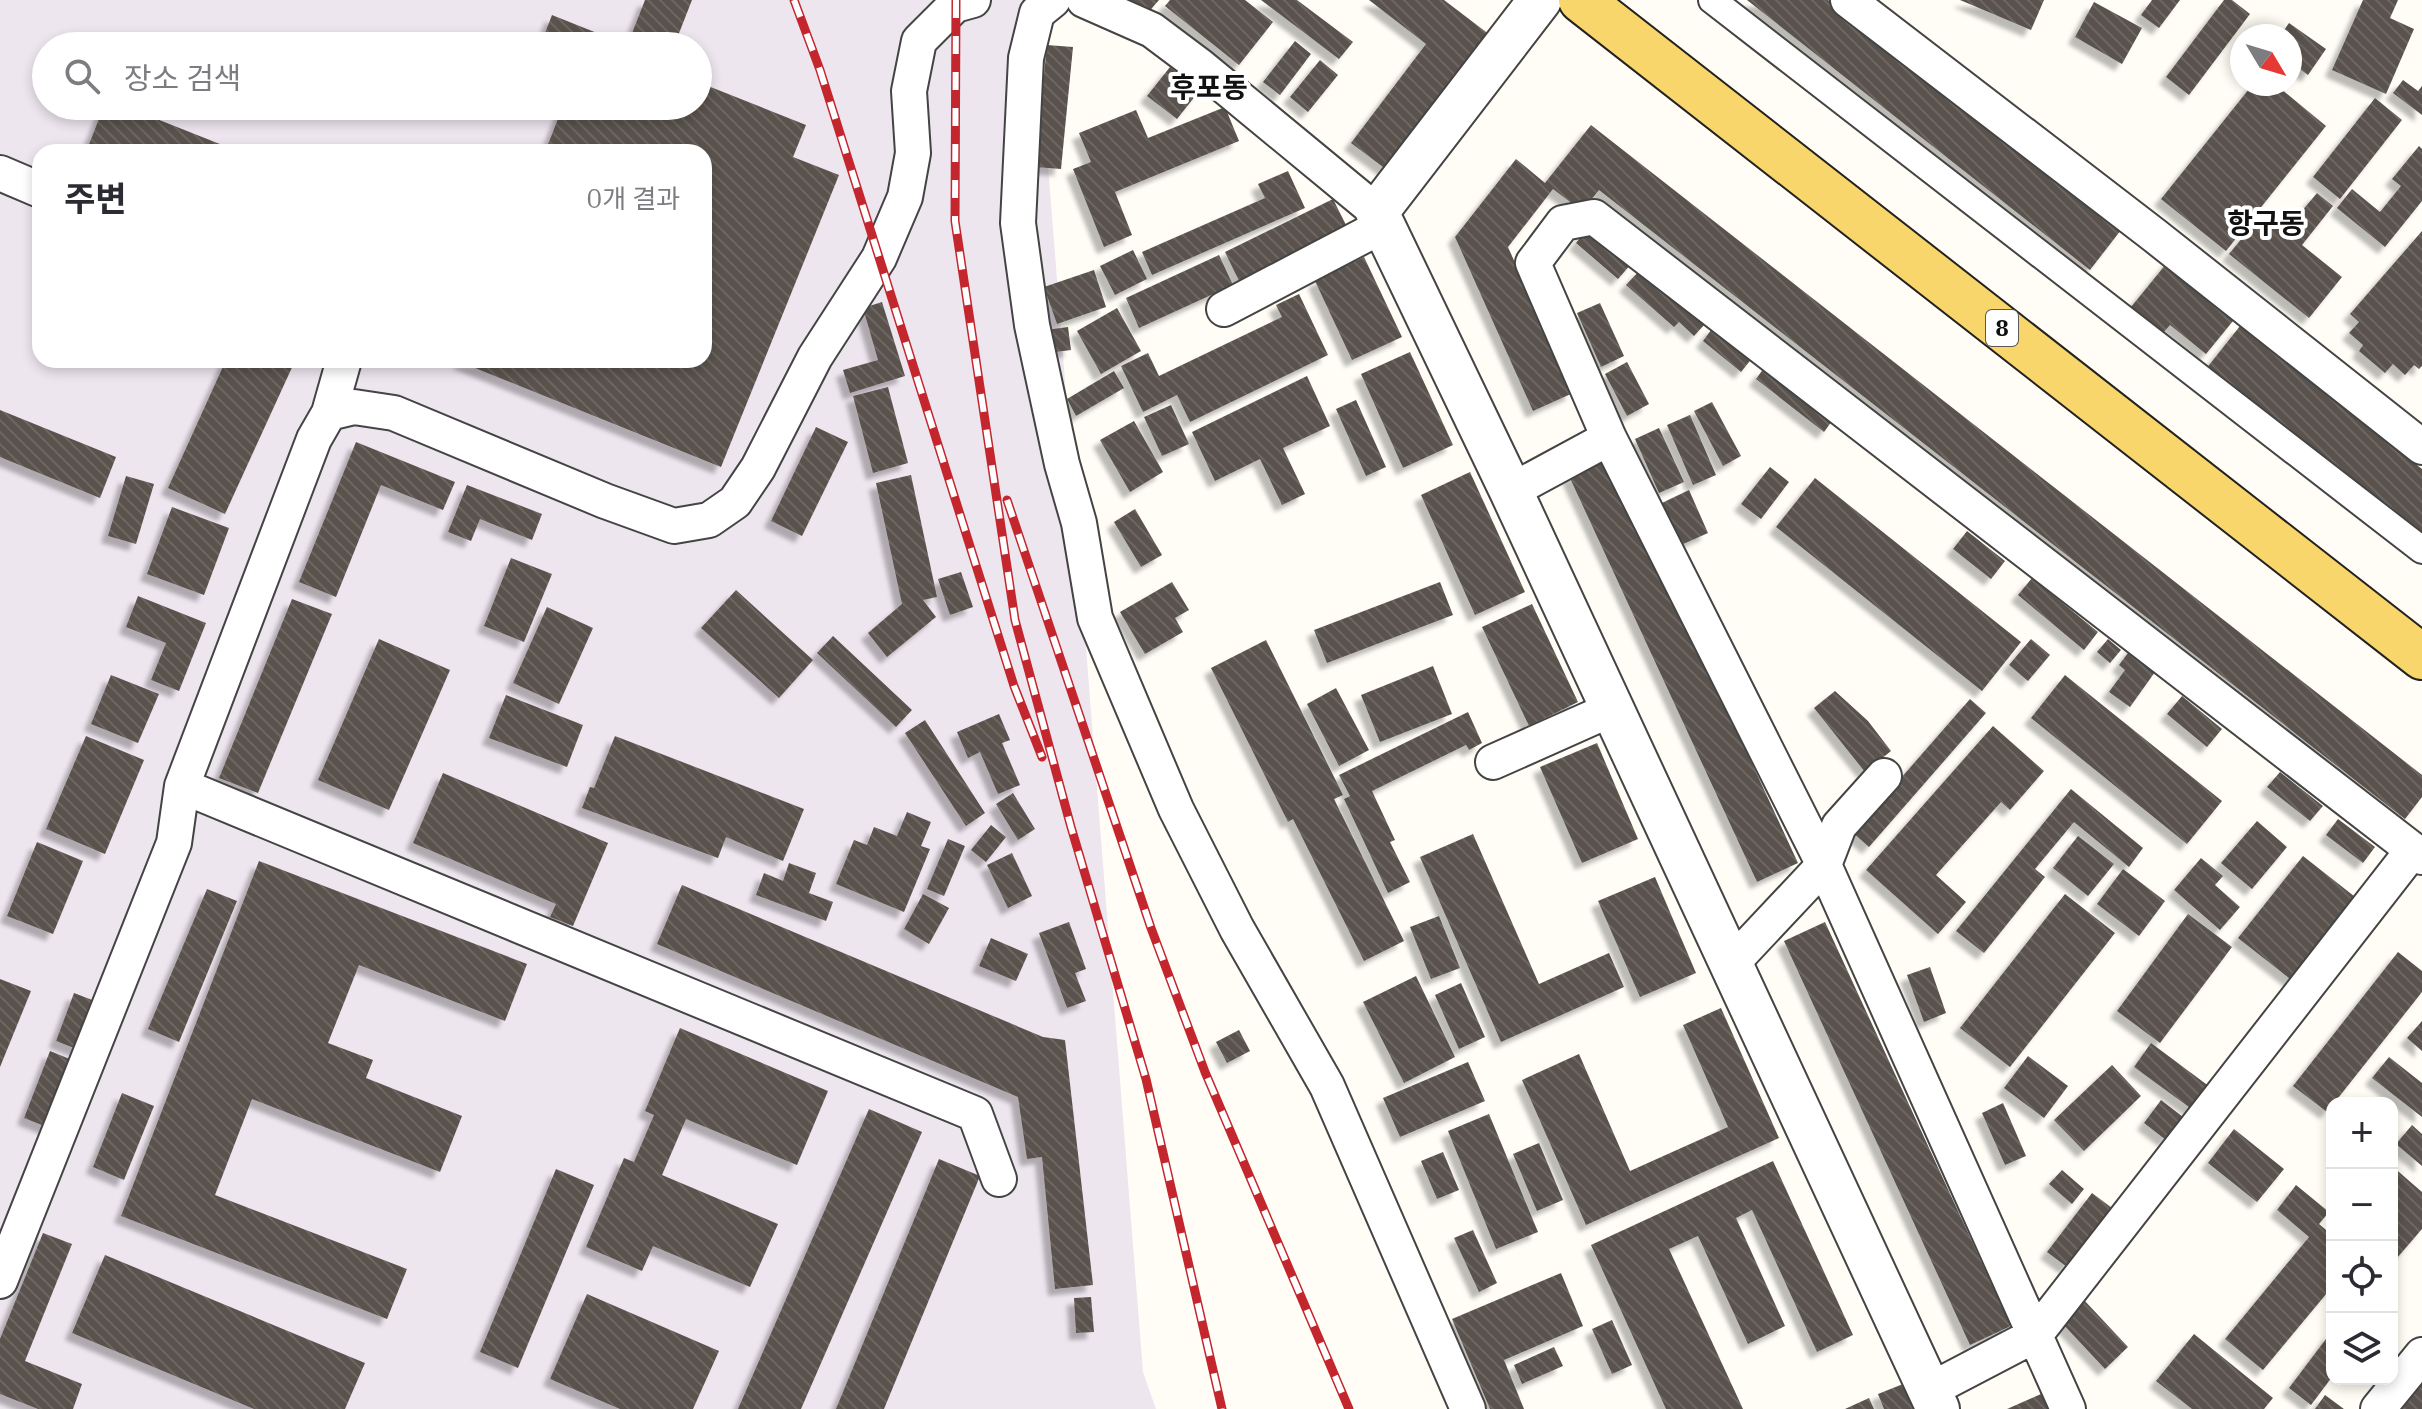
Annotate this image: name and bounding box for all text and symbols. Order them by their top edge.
north arrow [2230,24,2302,96]
search box [32,32,712,120]
icon: search [60,54,104,98]
text: 장소 검색 [124,58,241,97]
district label: 후포동 [1170,68,1248,105]
text: 주변 [64,176,127,220]
text: 0개 결과 [587,181,680,215]
district label: 항구동 [2227,204,2305,241]
road number: 8 [1986,310,2018,346]
map controls [2326,1097,2398,1385]
button: + [2326,1097,2398,1169]
button: − [2326,1169,2398,1241]
button: locate [2326,1241,2398,1313]
button: layers [2326,1313,2398,1385]

